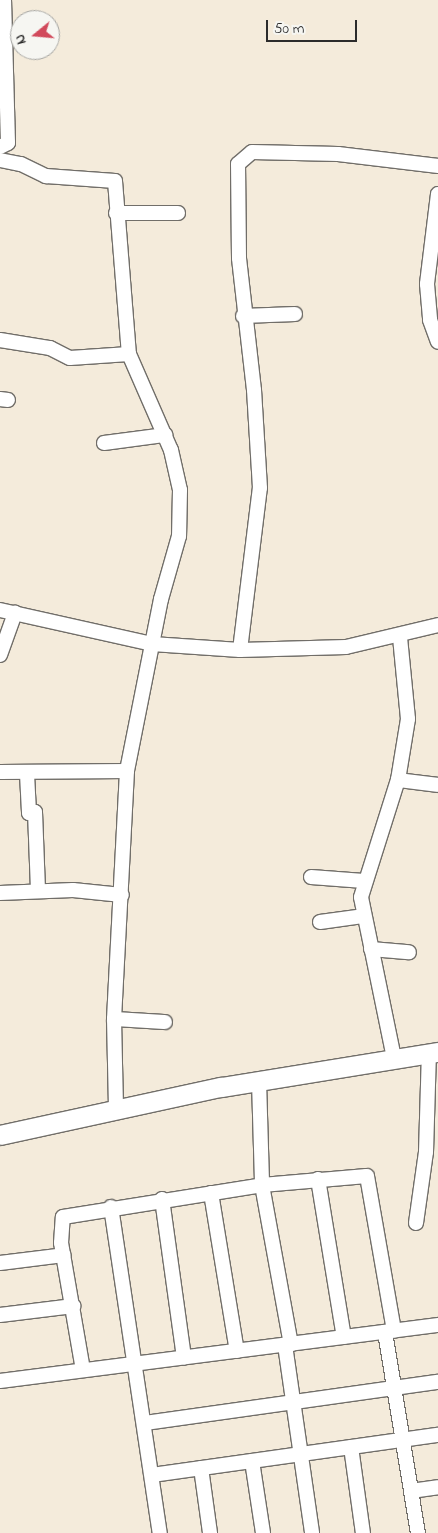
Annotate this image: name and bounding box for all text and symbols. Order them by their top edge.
north arrow [10,10,60,60]
scale bar [268,10,359,42]
text: 50 m [274,18,304,40]
text: N [10,32,33,47]

